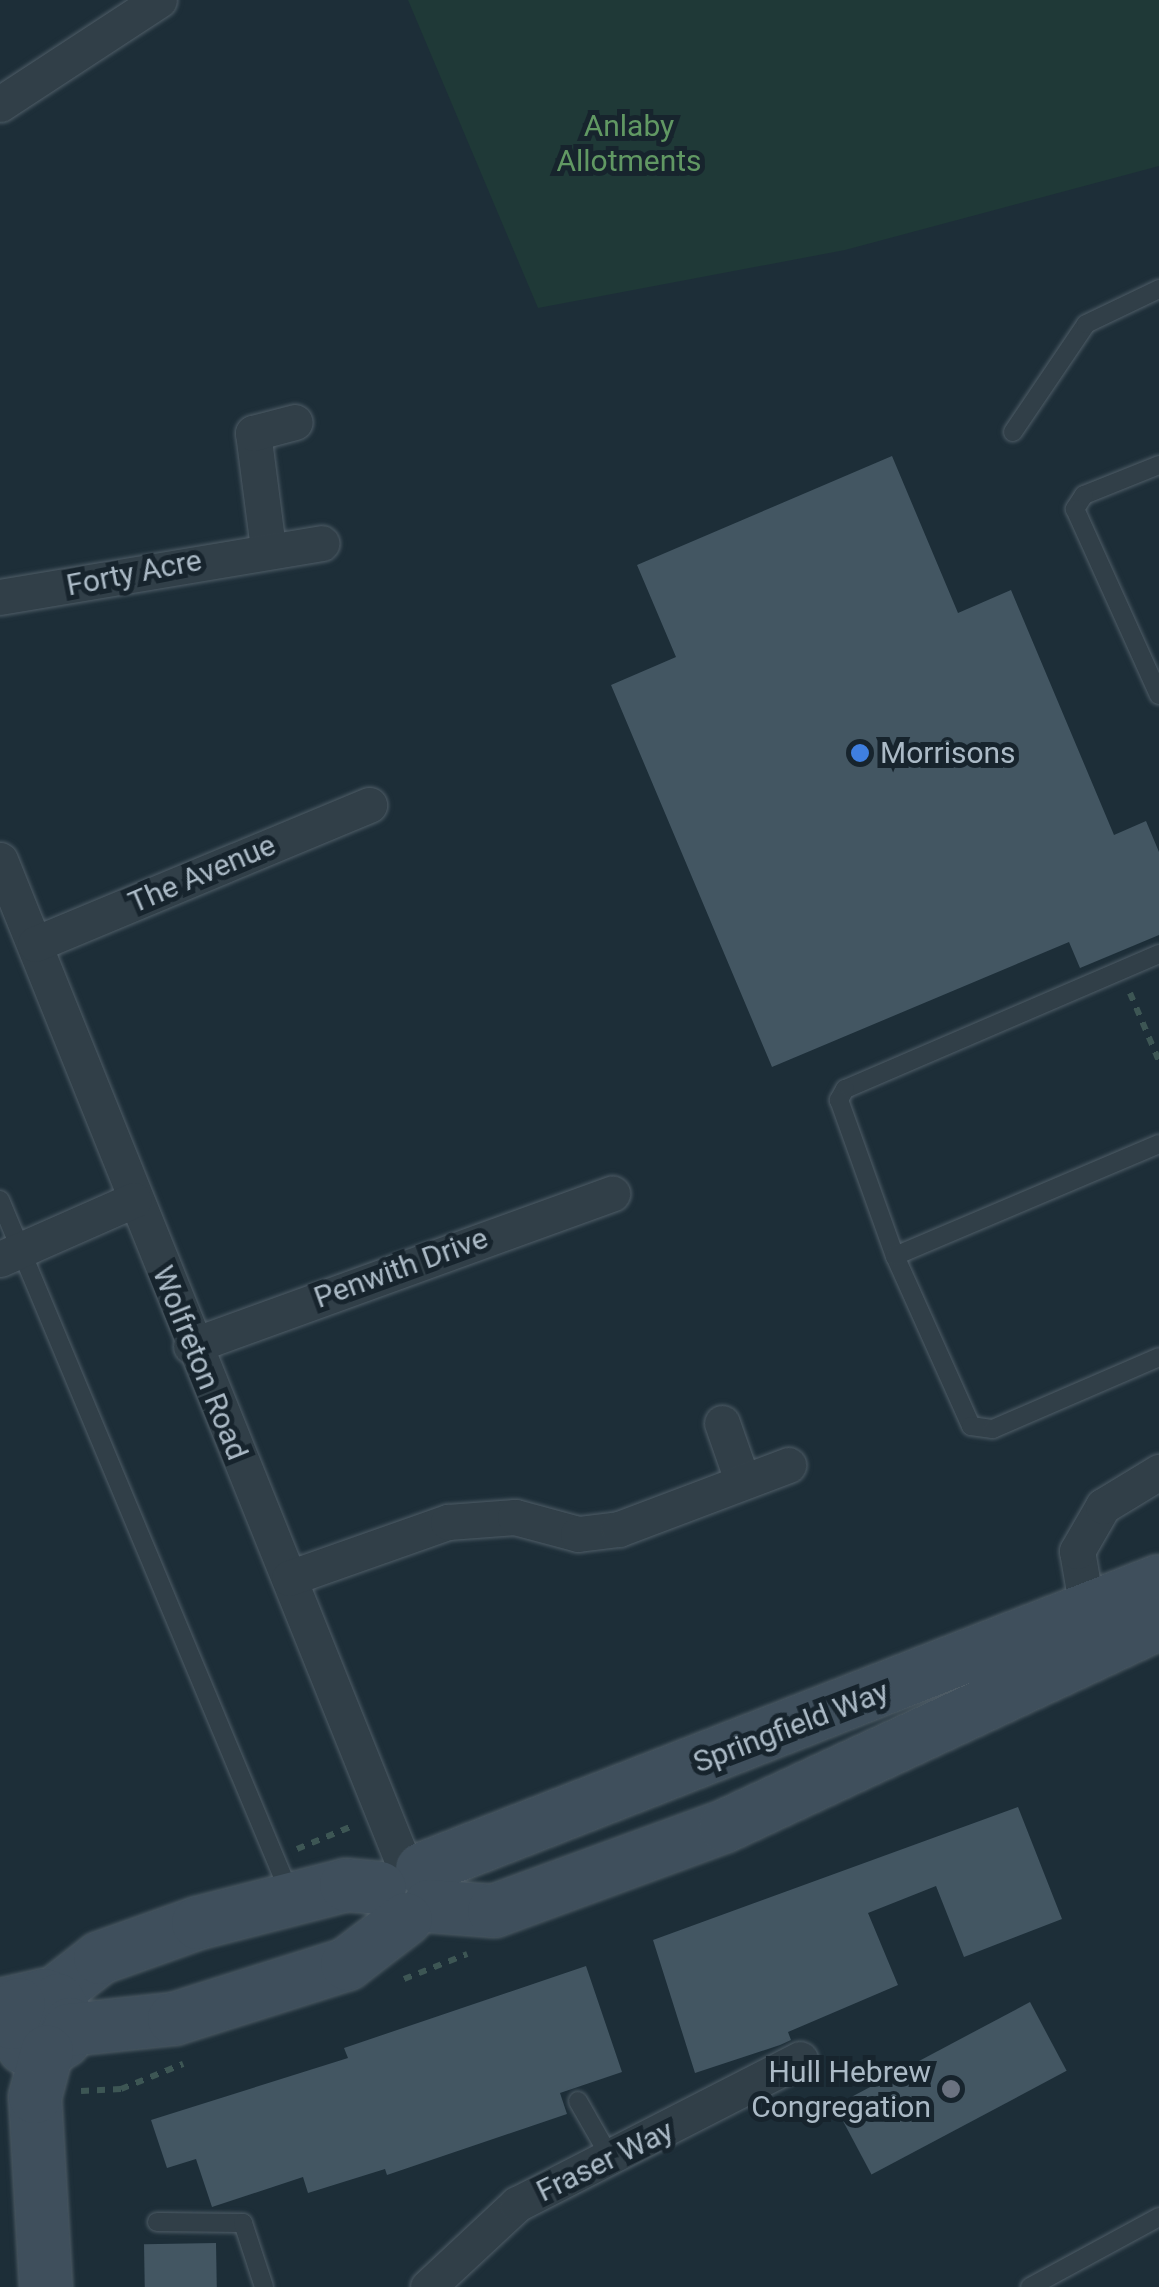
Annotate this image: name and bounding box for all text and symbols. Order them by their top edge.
park label: Anlaby Allotments [556,108,702,178]
street label: Forty Acre [63,542,205,604]
place label: Morrisons [880,735,1016,771]
marker: Morrisons [849,742,871,764]
street label: The Avenue [123,827,281,921]
street label: Penwith Drive [309,1220,493,1316]
street label: Wolfreton Road [145,1261,255,1465]
street label: Springfield Way [688,1673,894,1781]
place label: Hull Hebrew Congregation [751,2054,931,2124]
marker: Hull Hebrew Congregation [940,2078,962,2100]
street label: Fraser Way [531,2112,679,2210]

